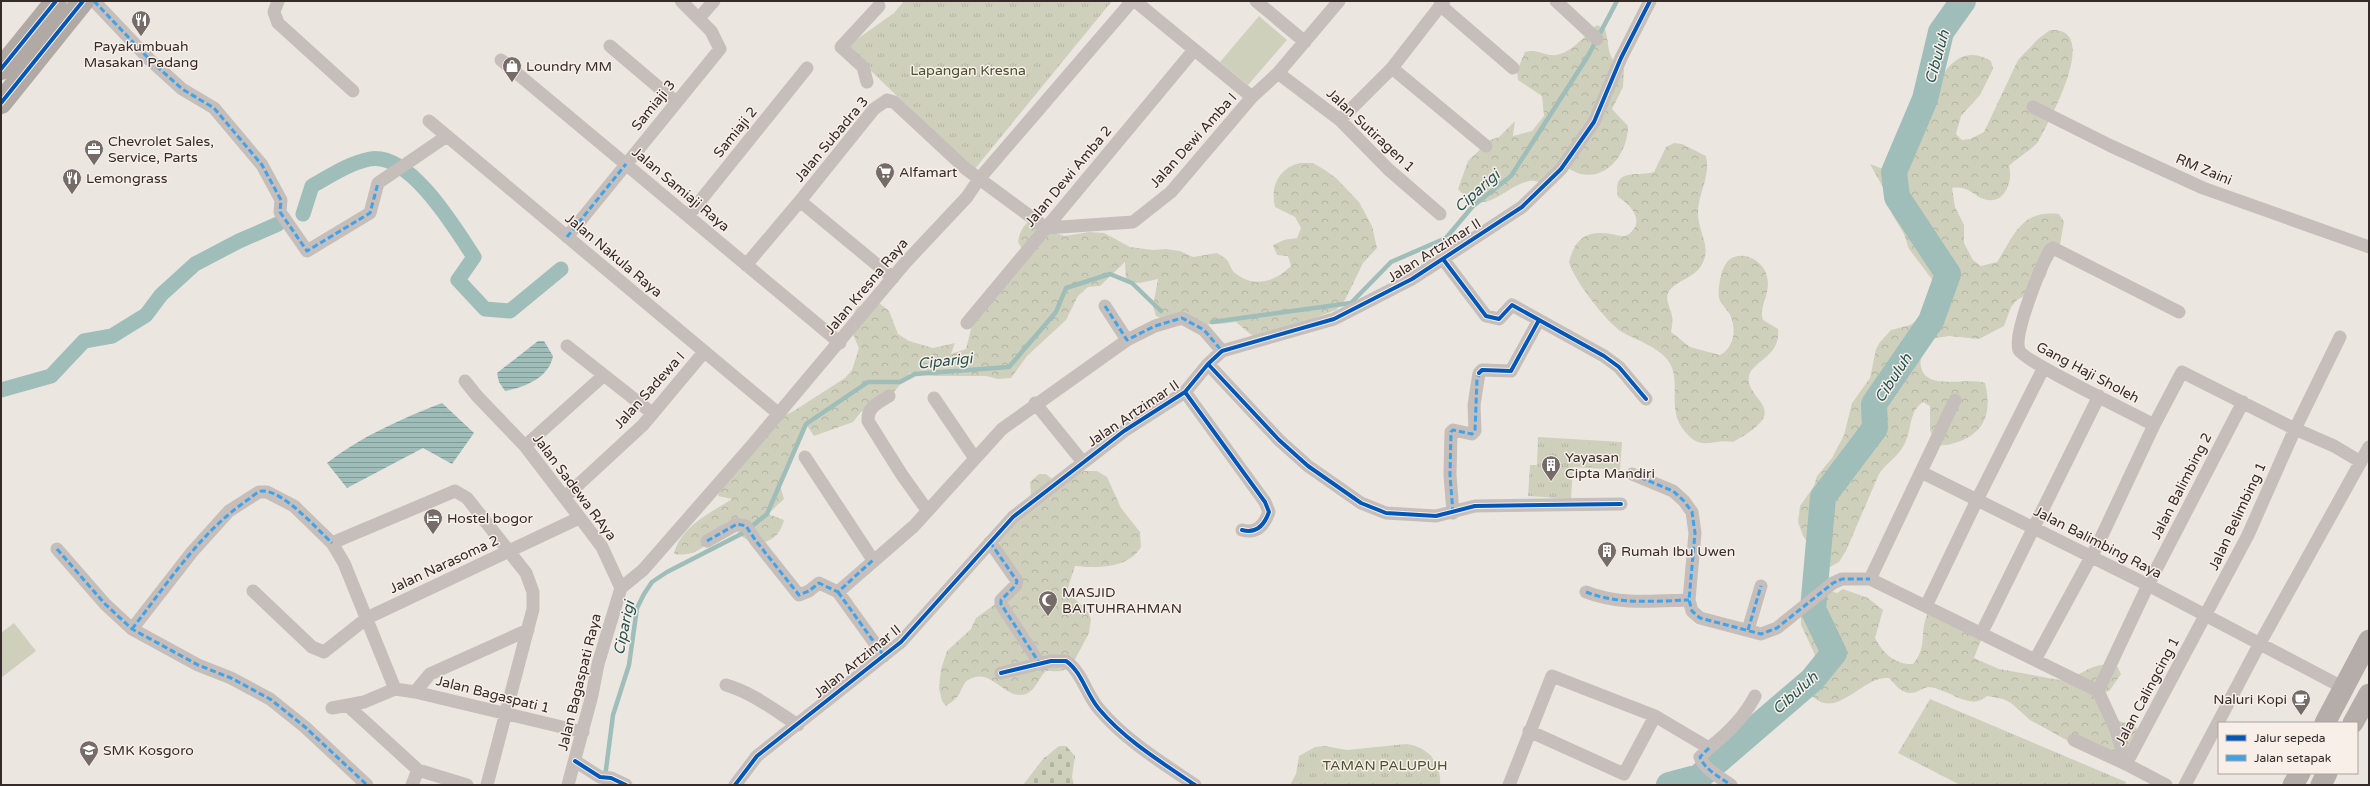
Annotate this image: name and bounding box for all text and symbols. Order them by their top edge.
restaurant icon: Payakumbuah Masakan Padang [130,9,152,37]
water label: Cibuluh [1921,27,1953,86]
place label: Payakumbuah Masakan Padang [84,38,198,71]
shop icon: Loundry MM [501,55,523,83]
place label: Loundry MM [526,58,612,75]
park label: Lapangan Kresna [910,62,1026,79]
street label: Samiaji 3 [628,77,679,134]
street label: Jalan Sutiragen 1 [1323,85,1418,176]
street label: Jalan Dewi Amba I [1146,89,1240,191]
street label: Jalan Subadra 3 [791,93,872,185]
street label: Samiaji 2 [710,104,761,161]
street label: Jalan Dewi Amba 2 [1021,122,1116,230]
place label: Chevrolet Sales, Service, Parts [108,133,214,166]
office icon: Chevrolet Sales, Service, Parts [83,138,105,166]
street label: Jalan Samiaji Raya [628,144,733,235]
street label: RM Zaini [2173,150,2234,189]
supermarket icon: Alfamart [874,161,896,189]
place label: Alfamart [899,164,958,181]
water label: Ciparigi [1451,164,1505,216]
restaurant icon: Lemongrass [61,167,83,195]
place label: Lemongrass [86,170,168,187]
street label: Jalan Nakula Raya [562,210,666,301]
street label: Jalan Artzimar II [1384,215,1484,286]
street label: Jalan Kresna Raya [821,235,912,338]
street label: Gang Haji Sholeh [2033,338,2142,407]
street label: Jalan Sadewa I [610,348,688,432]
water label: Ciparigi [917,349,975,373]
water label: Cibuluh [1871,349,1916,406]
street label: Jalan Artzimar II [1084,376,1182,450]
street label: Jalan Balimbing 2 [2147,430,2216,542]
street label: Jalan Sadewa RAya [529,431,620,544]
place label: Yayasan Cipta Mandiri [1565,449,1655,482]
building icon: Yayasan Cipta Mandiri [1540,454,1562,482]
street label: Jalan Belimbing 1 [2205,459,2270,573]
street label: Jalan Balimbing Raya [2031,503,2165,582]
hotel icon: Hostel bogor [422,507,444,535]
place label: Hostel bogor [447,510,534,527]
street label: Jalan Narasoma 2 [387,532,502,597]
building icon: Rumah Ibu Uwen [1596,540,1618,568]
place label: Rumah Ibu Uwen [1621,543,1735,560]
place label: MASJID BAITUHRAHMAN [1062,584,1182,617]
mosque icon: MASJID BAITUHRAHMAN [1037,589,1059,617]
water label: Ciparigi [610,597,639,657]
street label: Jalan Bagaspati Raya [554,612,605,753]
street label: Jalan Artzimar II [810,621,904,702]
street label: Jalan Calingcing 1 [2112,634,2183,748]
water label: Cibuluh [1769,667,1822,718]
street label: Jalan Bagaspati 1 [434,672,552,717]
cafe icon: Naluri Kopi [2290,688,2312,716]
place label: Naluri Kopi [2213,691,2287,708]
legend [2218,722,2358,774]
text: Jalur sepeda [2254,731,2326,745]
school or university icon: SMK Kosgoro [78,739,100,767]
place label: SMK Kosgoro [103,742,194,759]
text: Jalan setapak [2254,751,2332,765]
park label: TAMAN PALUPUH [1322,757,1448,774]

